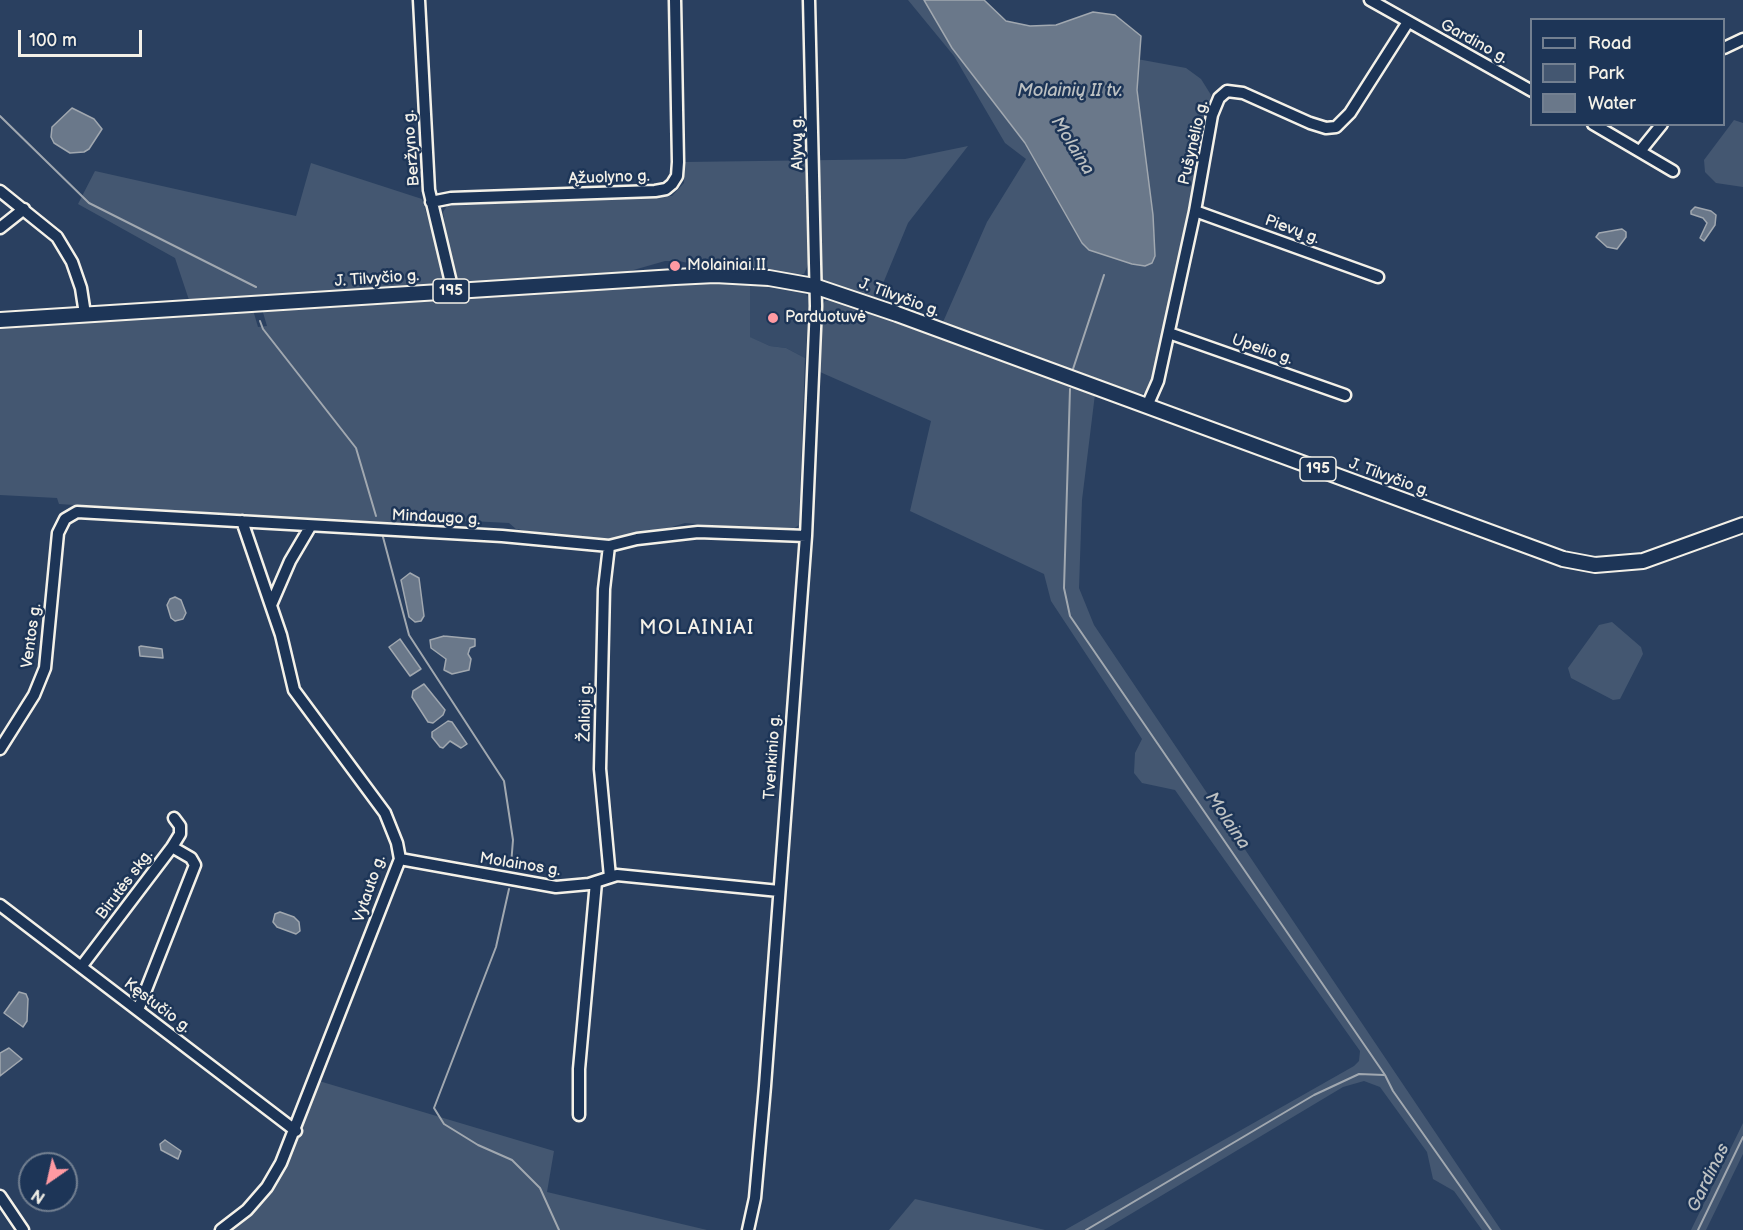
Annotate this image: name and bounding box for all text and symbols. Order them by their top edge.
street label: Gardino g. [1437,16,1511,68]
scale bar [21,18,146,56]
legend [1530,18,1725,126]
text: 100 m [29,30,77,51]
text: Road [1588,33,1632,54]
text: Park [1588,63,1624,84]
water label: Molainių II tv. [1017,80,1123,102]
text: Water [1588,93,1636,114]
street label: Pušynėlio g. [1175,99,1213,187]
street label: Beržyno g. [400,109,424,187]
water label: Molaina [1046,113,1098,179]
street label: Alyvų g. [788,116,808,170]
street label: Ąžuolyno g. [568,167,650,189]
street label: Pievų g. [1262,211,1322,249]
place label: Molainiai II [687,256,766,276]
marker: Molainiai II [668,259,682,273]
street label: J. Tilvyčio g. [334,266,420,292]
street label: J. Tilvyčio g. [856,275,942,321]
road number: 195 [433,279,469,303]
place label: Parduotuvė [785,308,866,328]
marker: Parduotuvė [766,311,780,325]
street label: Upelio g. [1229,331,1295,369]
street label: J. Tilvyčio g. [1346,455,1432,501]
road number: 195 [1300,457,1336,481]
street label: Mindaugo g. [391,506,481,530]
street label: Ventos g. [18,602,46,670]
district label: MOLAINIAI [639,617,755,641]
street label: Žalioji g. [576,682,596,742]
street label: Tvenkinio g. [760,714,786,800]
water label: Molaina [1200,788,1254,854]
street label: Birutės skg. [92,846,158,924]
street label: Molainos g. [478,849,562,881]
street label: Vytauto g. [350,853,390,925]
street label: Kęstučio g. [120,974,194,1038]
water label: Gardinas [1683,1140,1735,1216]
north arrow [18,1152,78,1212]
text: N [28,1184,49,1207]

